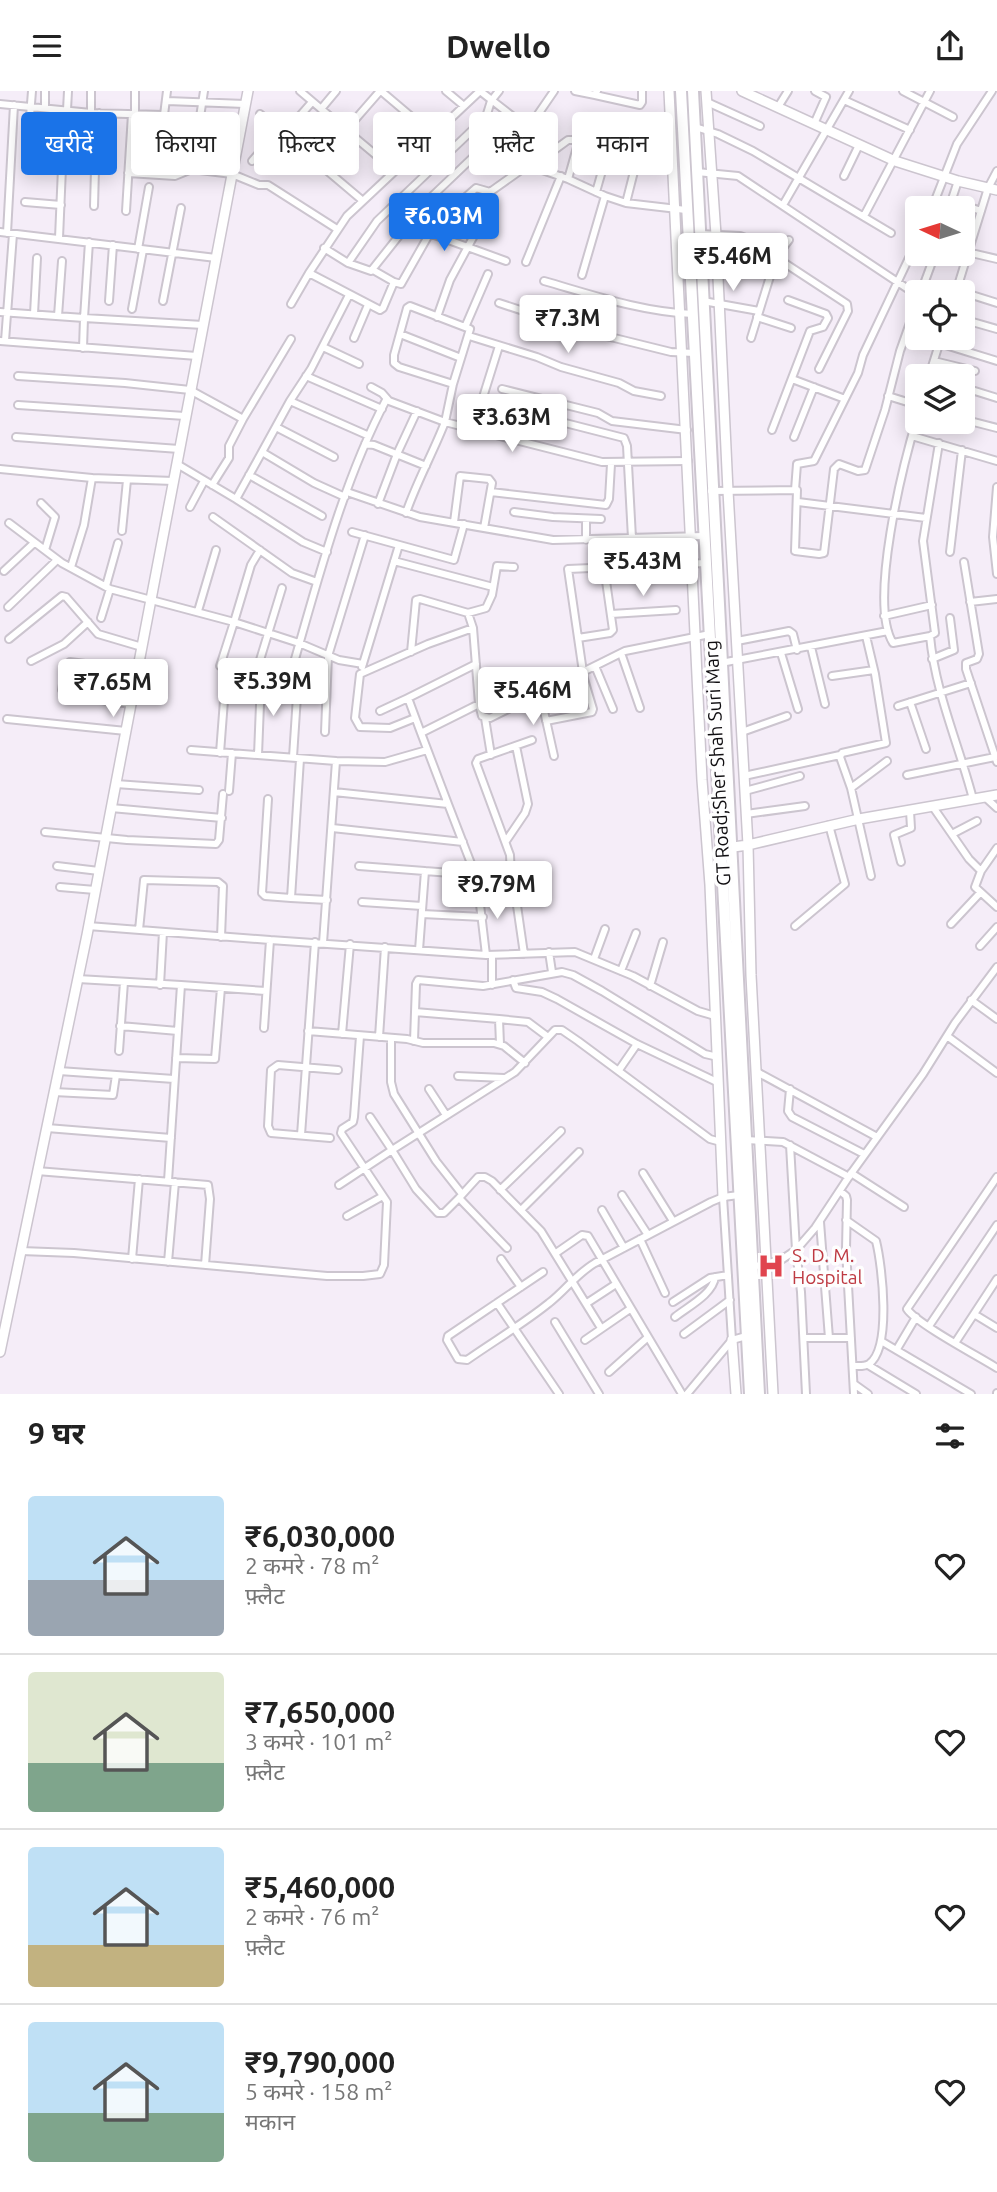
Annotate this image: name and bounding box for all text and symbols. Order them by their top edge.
icon: menu [28,27,66,65]
icon: share [931,27,969,65]
text: Dwello [446,28,551,64]
chip: खरीदें [21,112,117,175]
chip: किराया [131,112,240,175]
chip: फ़िल्टर [254,112,359,175]
chip: नया [373,112,455,175]
chip: फ़्लैट [469,112,558,175]
chip: मकान [572,112,673,175]
pin: ₹6.03M [387,193,501,253]
north arrow [905,196,975,266]
map controls [905,196,975,434]
text: ₹6.03M [405,203,483,228]
pin: ₹5.46M [676,233,790,293]
text: ₹5.46M [694,243,772,268]
button: locate [905,280,975,350]
pin: ₹7.3M [519,295,617,355]
text: ₹7.3M [535,305,601,330]
button: layers [905,364,975,434]
pin: ₹3.63M [455,395,569,454]
text: ₹3.63M [473,404,551,429]
pin: ₹5.43M [586,539,700,598]
text: ₹5.43M [604,548,682,573]
street label: GT Road;Sher Shah Suri Marg [700,640,734,886]
pin: ₹7.65M [56,659,170,719]
pin: ₹5.39M [216,659,330,718]
pin: ₹5.46M [476,667,590,727]
text: ₹5.39M [234,668,312,693]
text: ₹7.65M [74,669,152,694]
text: ₹5.46M [494,677,572,702]
pin: ₹9.79M [440,861,554,921]
text: ₹9.79M [458,871,536,896]
place label: S. D. M. Hospital [792,1244,863,1288]
hospital icon: S. D. M. Hospital [756,1251,786,1281]
text: 9 घर [28,1416,85,1450]
icon: filters [931,1417,969,1455]
text: ₹6,030,000 [245,1519,395,1553]
icon: home [84,1524,168,1608]
icon: heart [931,1547,969,1585]
text: 2 कमरे · 78 m² [245,1553,380,1578]
text: फ़्लैट [245,1583,285,1608]
text: ₹7,650,000 [245,1695,395,1729]
icon: home [84,1700,168,1784]
icon: heart [931,1723,969,1761]
text: 3 कमरे · 101 m² [245,1729,393,1754]
text: फ़्लैट [245,1759,285,1784]
text: ₹5,460,000 [245,1870,395,1904]
icon: home [84,1875,168,1959]
icon: heart [931,1898,969,1936]
text: 2 कमरे · 76 m² [245,1904,380,1929]
text: फ़्लैट [245,1934,285,1959]
text: ₹9,790,000 [245,2045,395,2079]
icon: home [84,2050,168,2134]
icon: heart [931,2073,969,2111]
text: 5 कमरे · 158 m² [245,2079,393,2104]
text: मकान [245,2109,295,2134]

